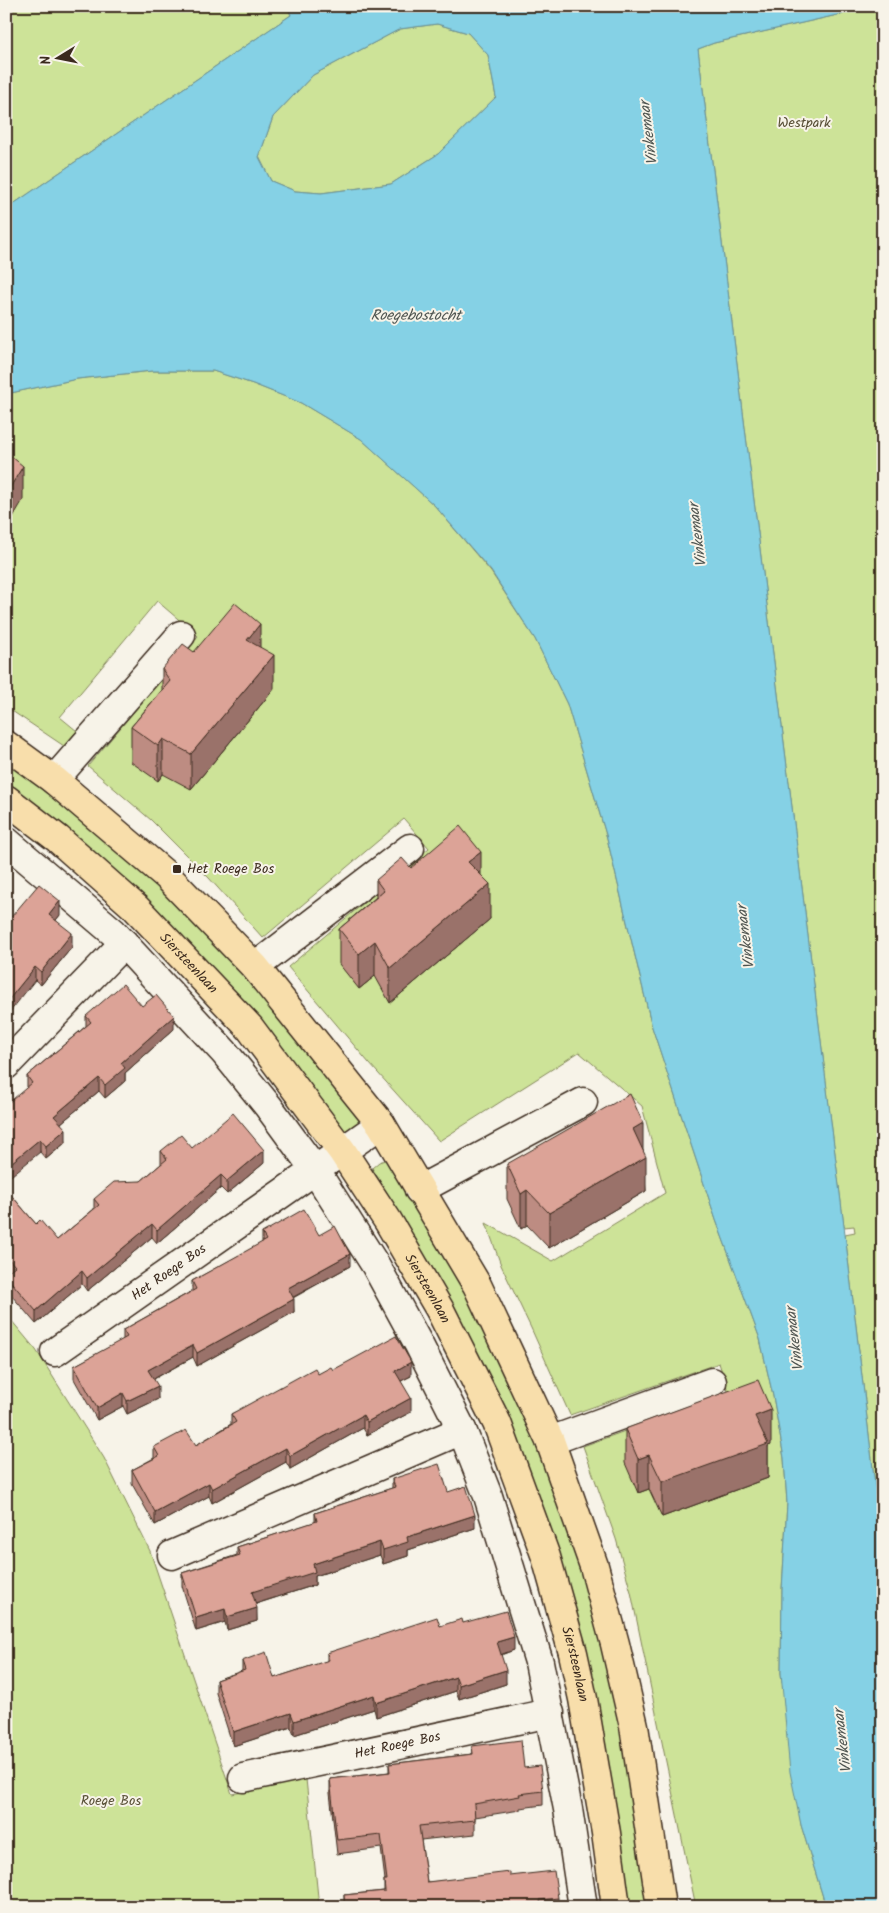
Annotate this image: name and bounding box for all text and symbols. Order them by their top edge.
north arrow [32,32,82,82]
text: N [35,54,58,66]
water label: Vinkemaar [633,97,665,166]
park label: Westpark [777,112,831,134]
water label: Roegebostocht [371,304,463,328]
water label: Vinkemaar [682,499,714,568]
place label: Het Roege Bos [187,858,274,880]
marker: Het Roege Bos [171,863,183,875]
water label: Vinkemaar [730,901,762,970]
street label: Siersteenlaan [154,928,223,999]
street label: Het Roege Bos [127,1238,211,1306]
street label: Siersteenlaan [399,1250,456,1327]
water label: Vinkemaar [779,1303,811,1372]
street label: Siersteenlaan [555,1624,594,1704]
water label: Vinkemaar [827,1705,859,1774]
street label: Het Roege Bos [353,1725,443,1765]
park label: Roege Bos [81,1790,141,1812]

